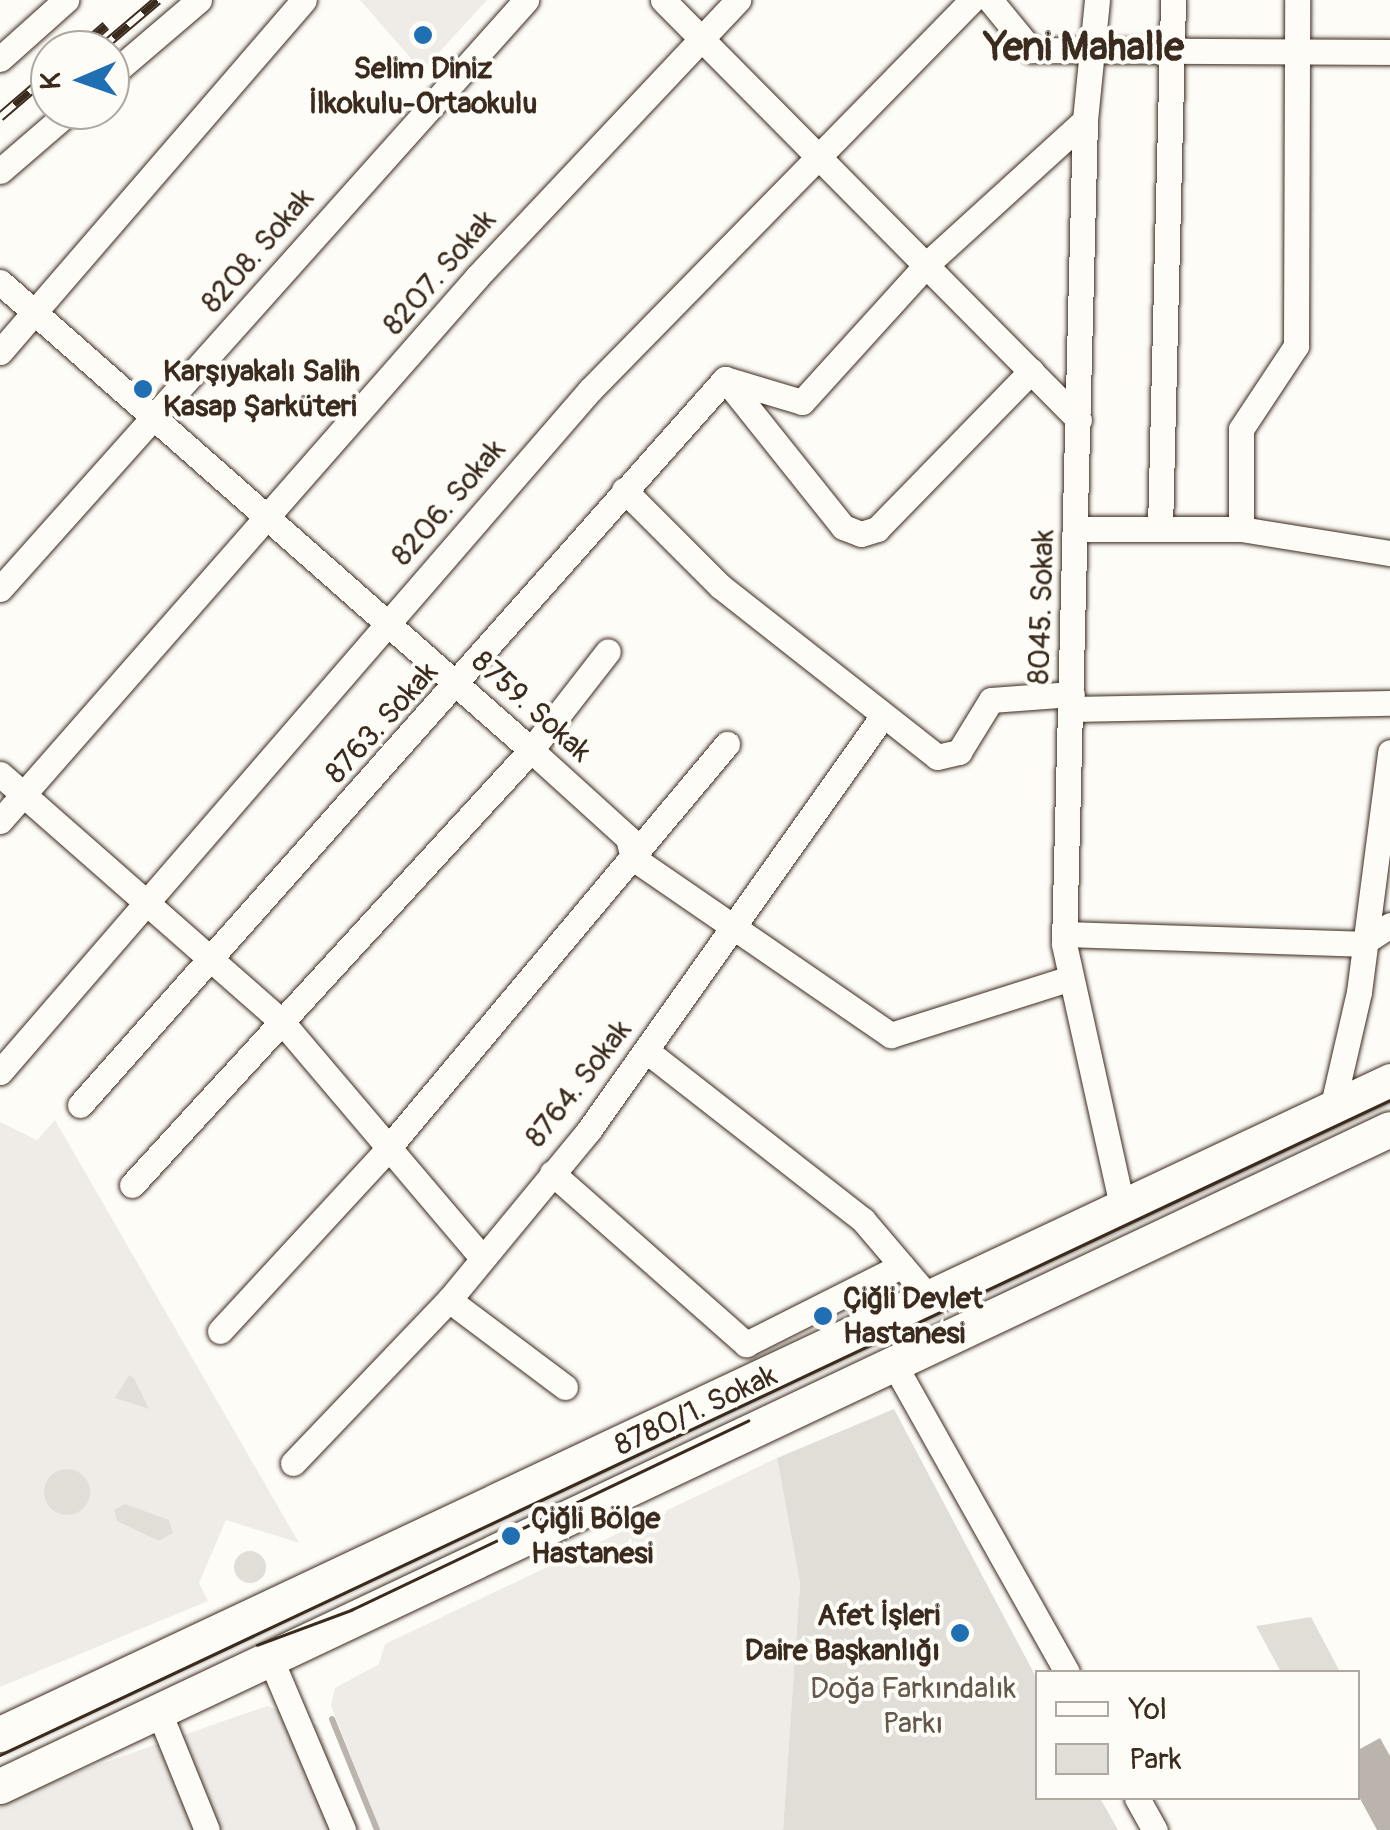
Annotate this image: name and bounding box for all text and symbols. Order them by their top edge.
marker: Selim Diniz İlkokulu-Ortaokulu [412,24,434,46]
district label: Yeni Mahalle [984,24,1184,72]
north arrow [30,30,130,130]
place label: Selim Diniz İlkokulu-Ortaokulu [309,51,537,122]
text: K [34,72,69,90]
street label: 8208. Sokak [194,181,322,321]
street label: 8207. Sokak [376,203,504,343]
place label: Karşıyakalı Salih Kasap Şarküteri [163,354,360,424]
marker: Karşıyakalı Salih Kasap Şarküteri [132,378,154,400]
street label: 8206. Sokak [384,433,514,573]
street label: 8045. Sokak [1021,529,1063,685]
street label: 8759. Sokak [464,644,598,770]
street label: 8763. Sokak [318,655,446,791]
street label: 8764. Sokak [518,1013,640,1155]
place label: Çiğli Devlet Hastanesi [843,1281,983,1352]
marker: Çiğli Devlet Hastanesi [812,1305,834,1327]
street label: 8780/1. Sokak [609,1358,783,1464]
place label: Çiğli Bölge Hastanesi [531,1501,660,1572]
marker: Çiğli Bölge Hastanesi [500,1525,522,1547]
place label: Afet İşleri Daire Başkanlığı [745,1598,940,1668]
marker: Afet İşleri Daire Başkanlığı [949,1622,971,1644]
legend [1035,1670,1360,1800]
park label: Doğa Farkındalık Parkı [810,1671,1016,1742]
text: Yol [1129,1691,1167,1728]
text: Park [1129,1741,1182,1778]

